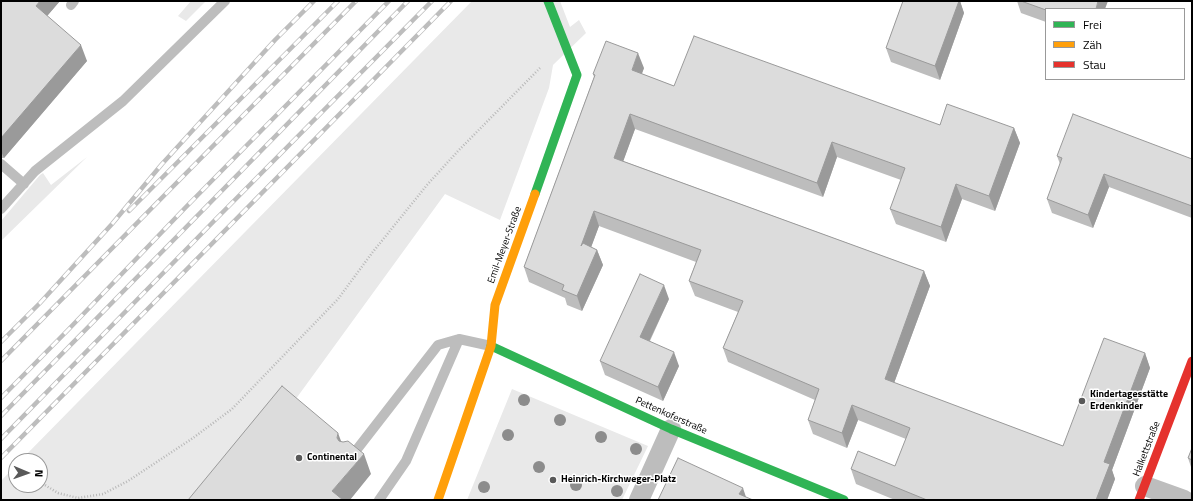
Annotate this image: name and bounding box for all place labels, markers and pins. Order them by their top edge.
place label: Kindertagesstätte Erdenkinder [1090,389,1168,412]
marker: Kindertagesstätte Erdenkinder [1077,396,1087,406]
place label: Continental [307,452,357,464]
marker: Continental [294,453,304,463]
place label: Heinrich-Kirchweger-Platz [561,474,676,486]
marker: Heinrich-Kirchweger-Platz [548,475,558,485]

